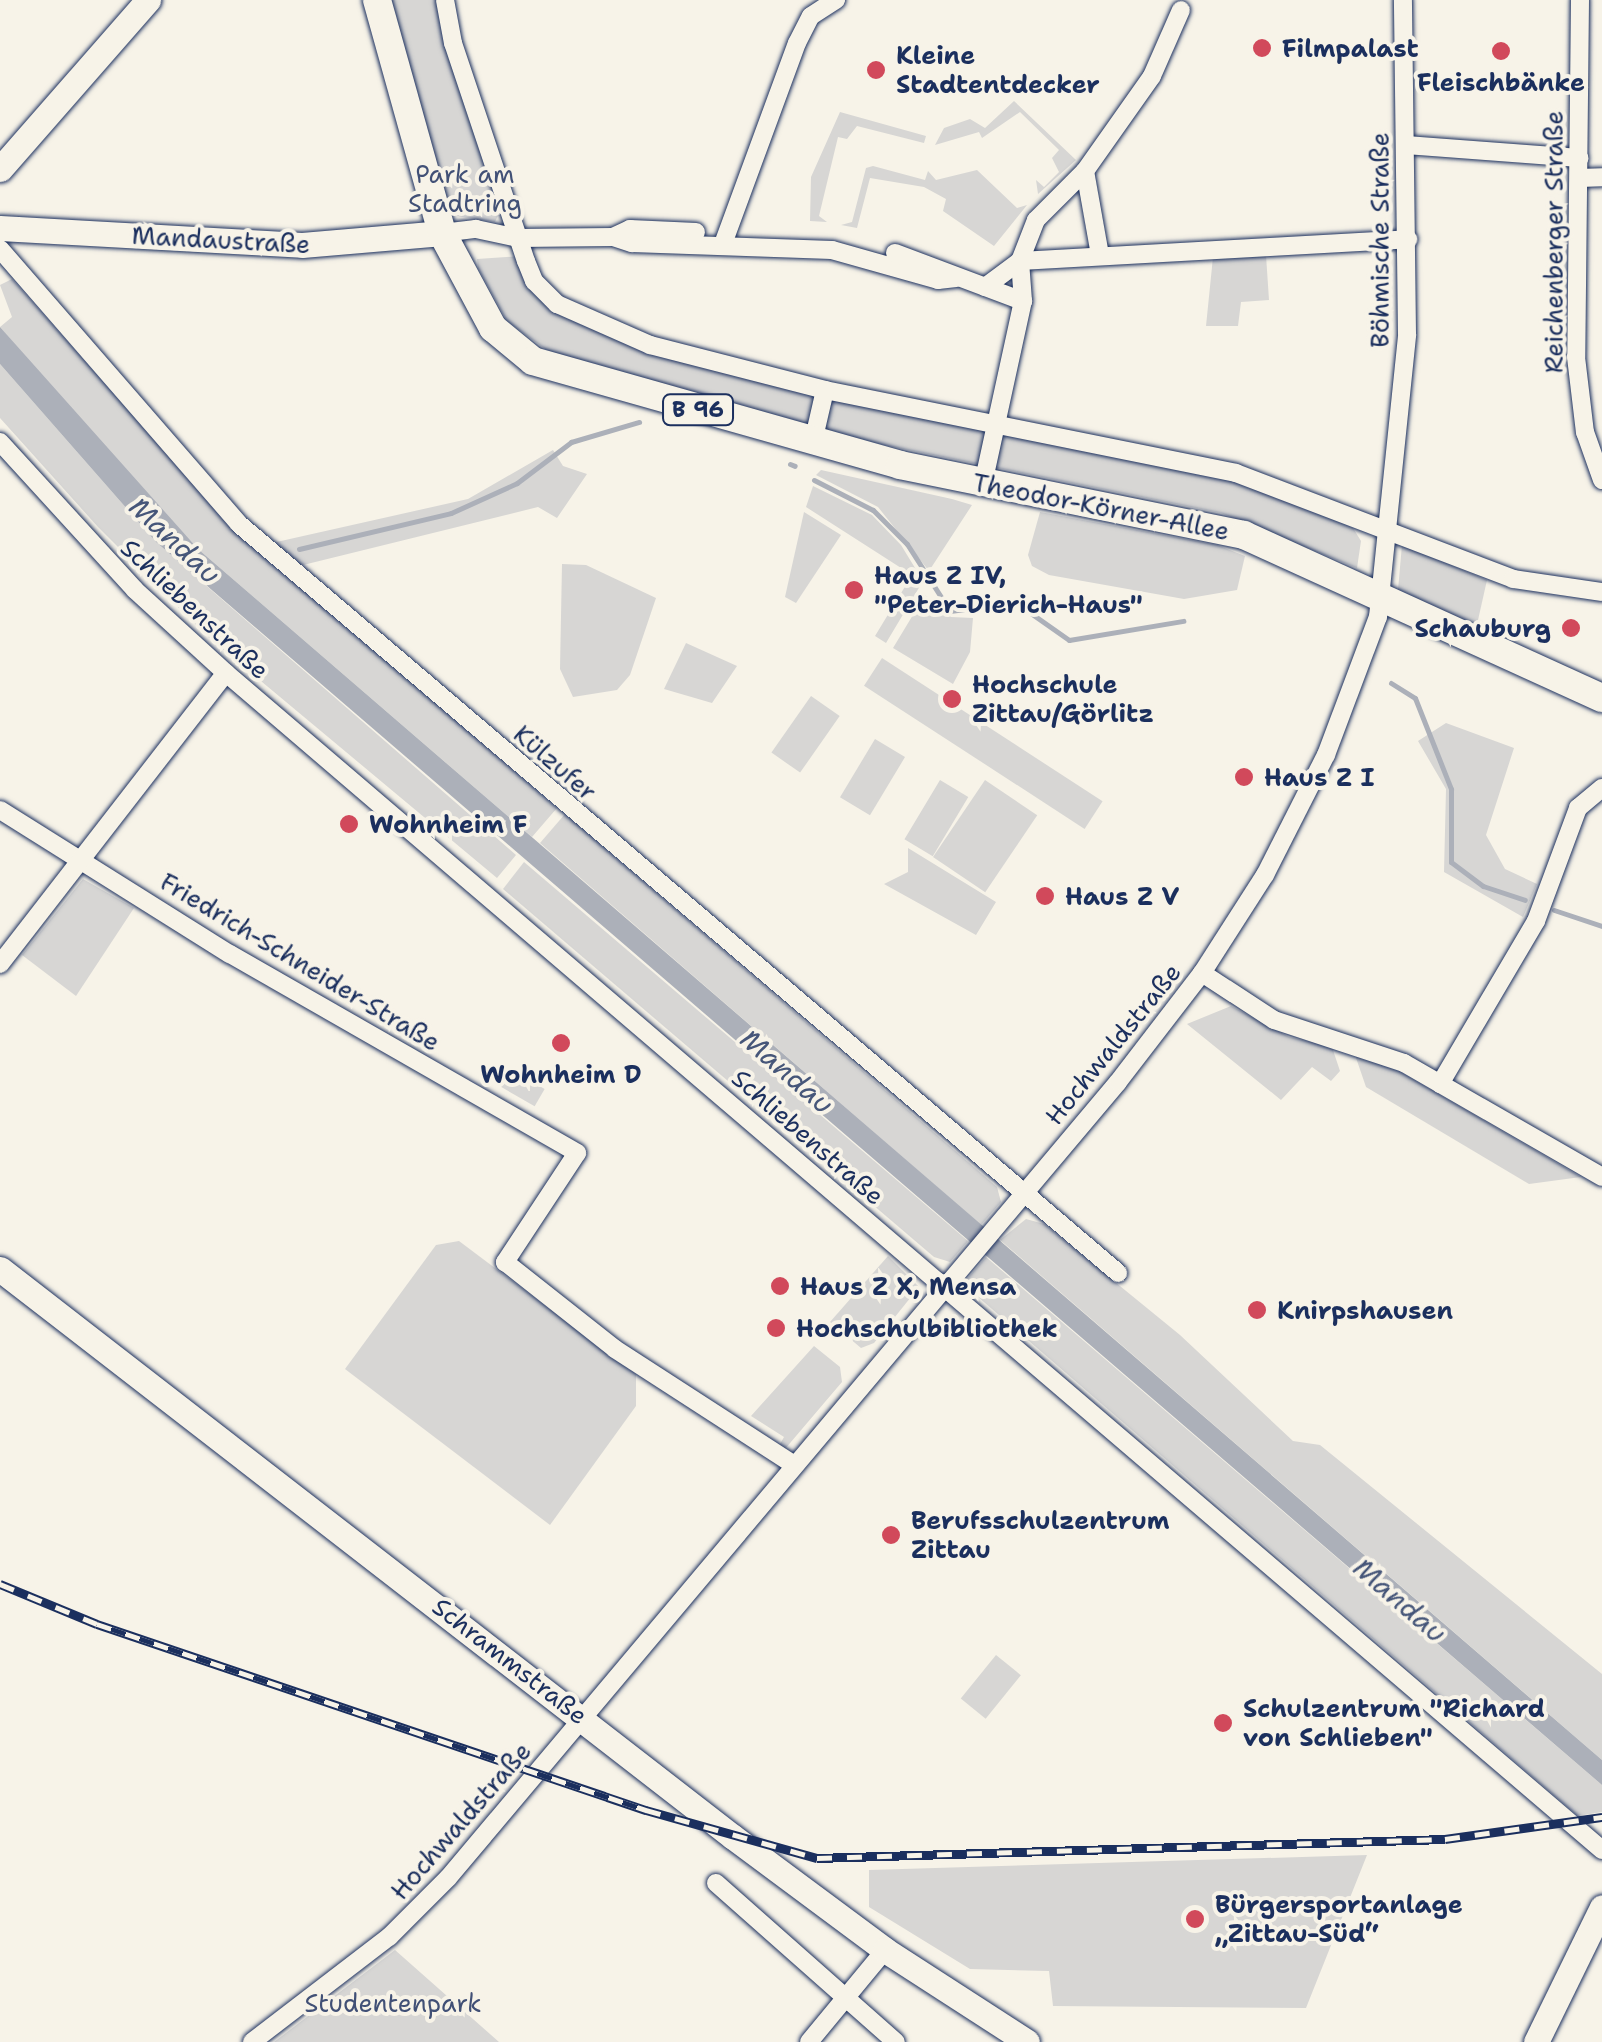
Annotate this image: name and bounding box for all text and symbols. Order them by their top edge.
place label: Filmpalast [1282,33,1419,63]
marker: Filmpalast [1251,37,1273,59]
marker: Fleischbänke [1490,40,1512,62]
place label: Kleine Stadtentdecker [896,41,1100,100]
marker: Kleine Stadtentdecker [865,59,887,81]
place label: Fleischbänke [1417,67,1585,97]
street label: Reichenberger Straße [1539,111,1569,373]
street label: Böhmische Straße [1365,132,1395,348]
park label: Park am Stadtring [408,160,522,219]
street label: Mandaustraße [131,220,311,260]
road number: B 96 [660,393,736,427]
street label: Theodor-Körner-Allee [970,467,1232,547]
water label: Mandau [122,489,228,591]
street label: Schliebenstraße [115,533,275,685]
place label: Haus Z IV, "Peter-Dierich-Haus" [874,561,1143,620]
marker: Haus Z IV, "Peter-Dierich-Haus" [843,579,865,601]
place label: Schauburg [1414,613,1551,643]
marker: Schauburg [1560,617,1582,639]
place label: Hochschule Zittau/Görlitz [972,670,1154,729]
marker: Hochschule Zittau/Görlitz [941,688,963,710]
street label: Külzufer [507,719,603,807]
place label: Haus Z I [1264,762,1375,792]
marker: Haus Z I [1233,766,1255,788]
place label: Wohnheim F [369,809,527,839]
marker: Wohnheim F [338,813,360,835]
street label: Friedrich-Schneider-Straße [155,867,445,1057]
place label: Haus Z V [1065,881,1179,911]
marker: Haus Z V [1034,885,1056,907]
street label: Hochwaldstraße [1039,957,1187,1131]
water label: Mandau [734,1022,840,1120]
marker: Wohnheim D [550,1032,572,1054]
place label: Wohnheim D [480,1059,642,1089]
street label: Schliebenstraße [726,1063,890,1211]
place label: Haus Z X, Mensa [800,1271,1016,1301]
marker: Haus Z X, Mensa [769,1275,791,1297]
place label: Knirpshausen [1277,1295,1453,1325]
marker: Knirpshausen [1246,1299,1268,1321]
place label: Hochschulbibliothek [796,1313,1058,1343]
marker: Hochschulbibliothek [765,1317,787,1339]
place label: Berufsschulzentrum Zittau [911,1506,1169,1565]
marker: Berufsschulzentrum Zittau [880,1524,902,1546]
water label: Mandau [1347,1551,1453,1649]
street label: Schrammstraße [427,1591,593,1731]
place label: Schulzentrum "Richard von Schlieben" [1243,1694,1545,1753]
marker: Schulzentrum "Richard von Schlieben" [1212,1712,1234,1734]
street label: Hochwaldstraße [385,1736,537,1906]
place label: Bürgersportanlage „Zittau-Süd“ [1215,1890,1463,1949]
marker: Bürgersportanlage „Zittau-Süd“ [1184,1908,1206,1930]
park label: Studentenpark [304,1988,482,2018]

